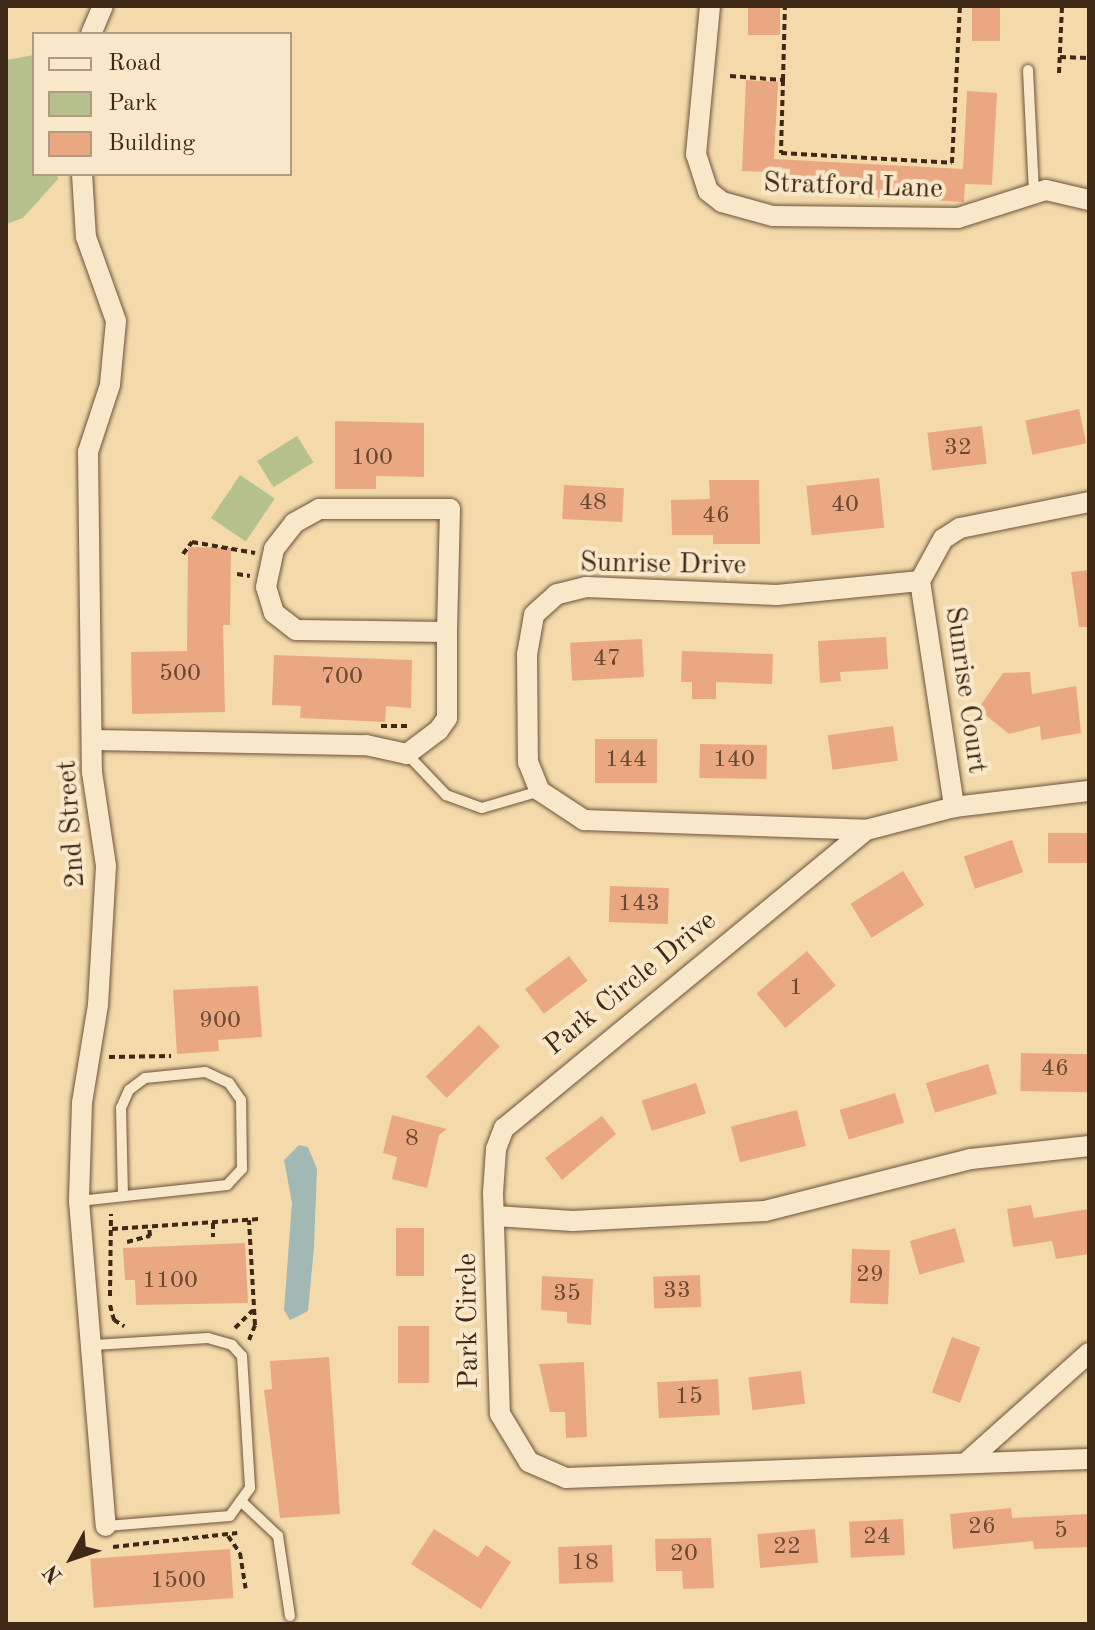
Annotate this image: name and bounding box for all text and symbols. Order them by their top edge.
legend [32,32,292,176]
text: Road [108,52,161,76]
text: Park [108,92,157,116]
text: Building [108,132,195,156]
street label: Stratford Lane [763,167,943,207]
house number: 32 [944,435,972,463]
house number: 100 [351,445,393,473]
house number: 48 [579,490,607,518]
house number: 40 [831,492,859,520]
house number: 46 [702,503,730,531]
street label: Sunrise Drive [579,547,747,583]
street label: Sunrise Court [937,604,993,776]
house number: 47 [593,646,621,674]
house number: 500 [159,661,201,689]
house number: 700 [321,664,363,692]
house number: 144 [605,747,647,775]
house number: 140 [713,747,755,775]
street label: 2nd Street [51,759,93,889]
house number: 143 [618,891,660,919]
street label: Park Circle Drive [538,905,724,1063]
house number: 1 [789,975,803,1003]
house number: 900 [199,1008,241,1036]
house number: 46 [1041,1056,1069,1084]
house number: 8 [405,1126,419,1154]
street label: Park Circle [451,1253,487,1389]
house number: 29 [856,1262,884,1290]
house number: 1100 [142,1268,198,1296]
house number: 33 [663,1278,691,1306]
house number: 35 [553,1281,581,1309]
house number: 15 [675,1384,703,1412]
house number: 26 [968,1514,996,1542]
north arrow [32,1518,112,1598]
house number: 5 [1054,1518,1068,1546]
house number: 24 [863,1524,891,1552]
house number: 22 [773,1534,801,1562]
house number: 20 [670,1541,698,1569]
house number: 18 [571,1550,599,1578]
text: N [40,1560,67,1587]
house number: 1500 [150,1568,206,1596]

